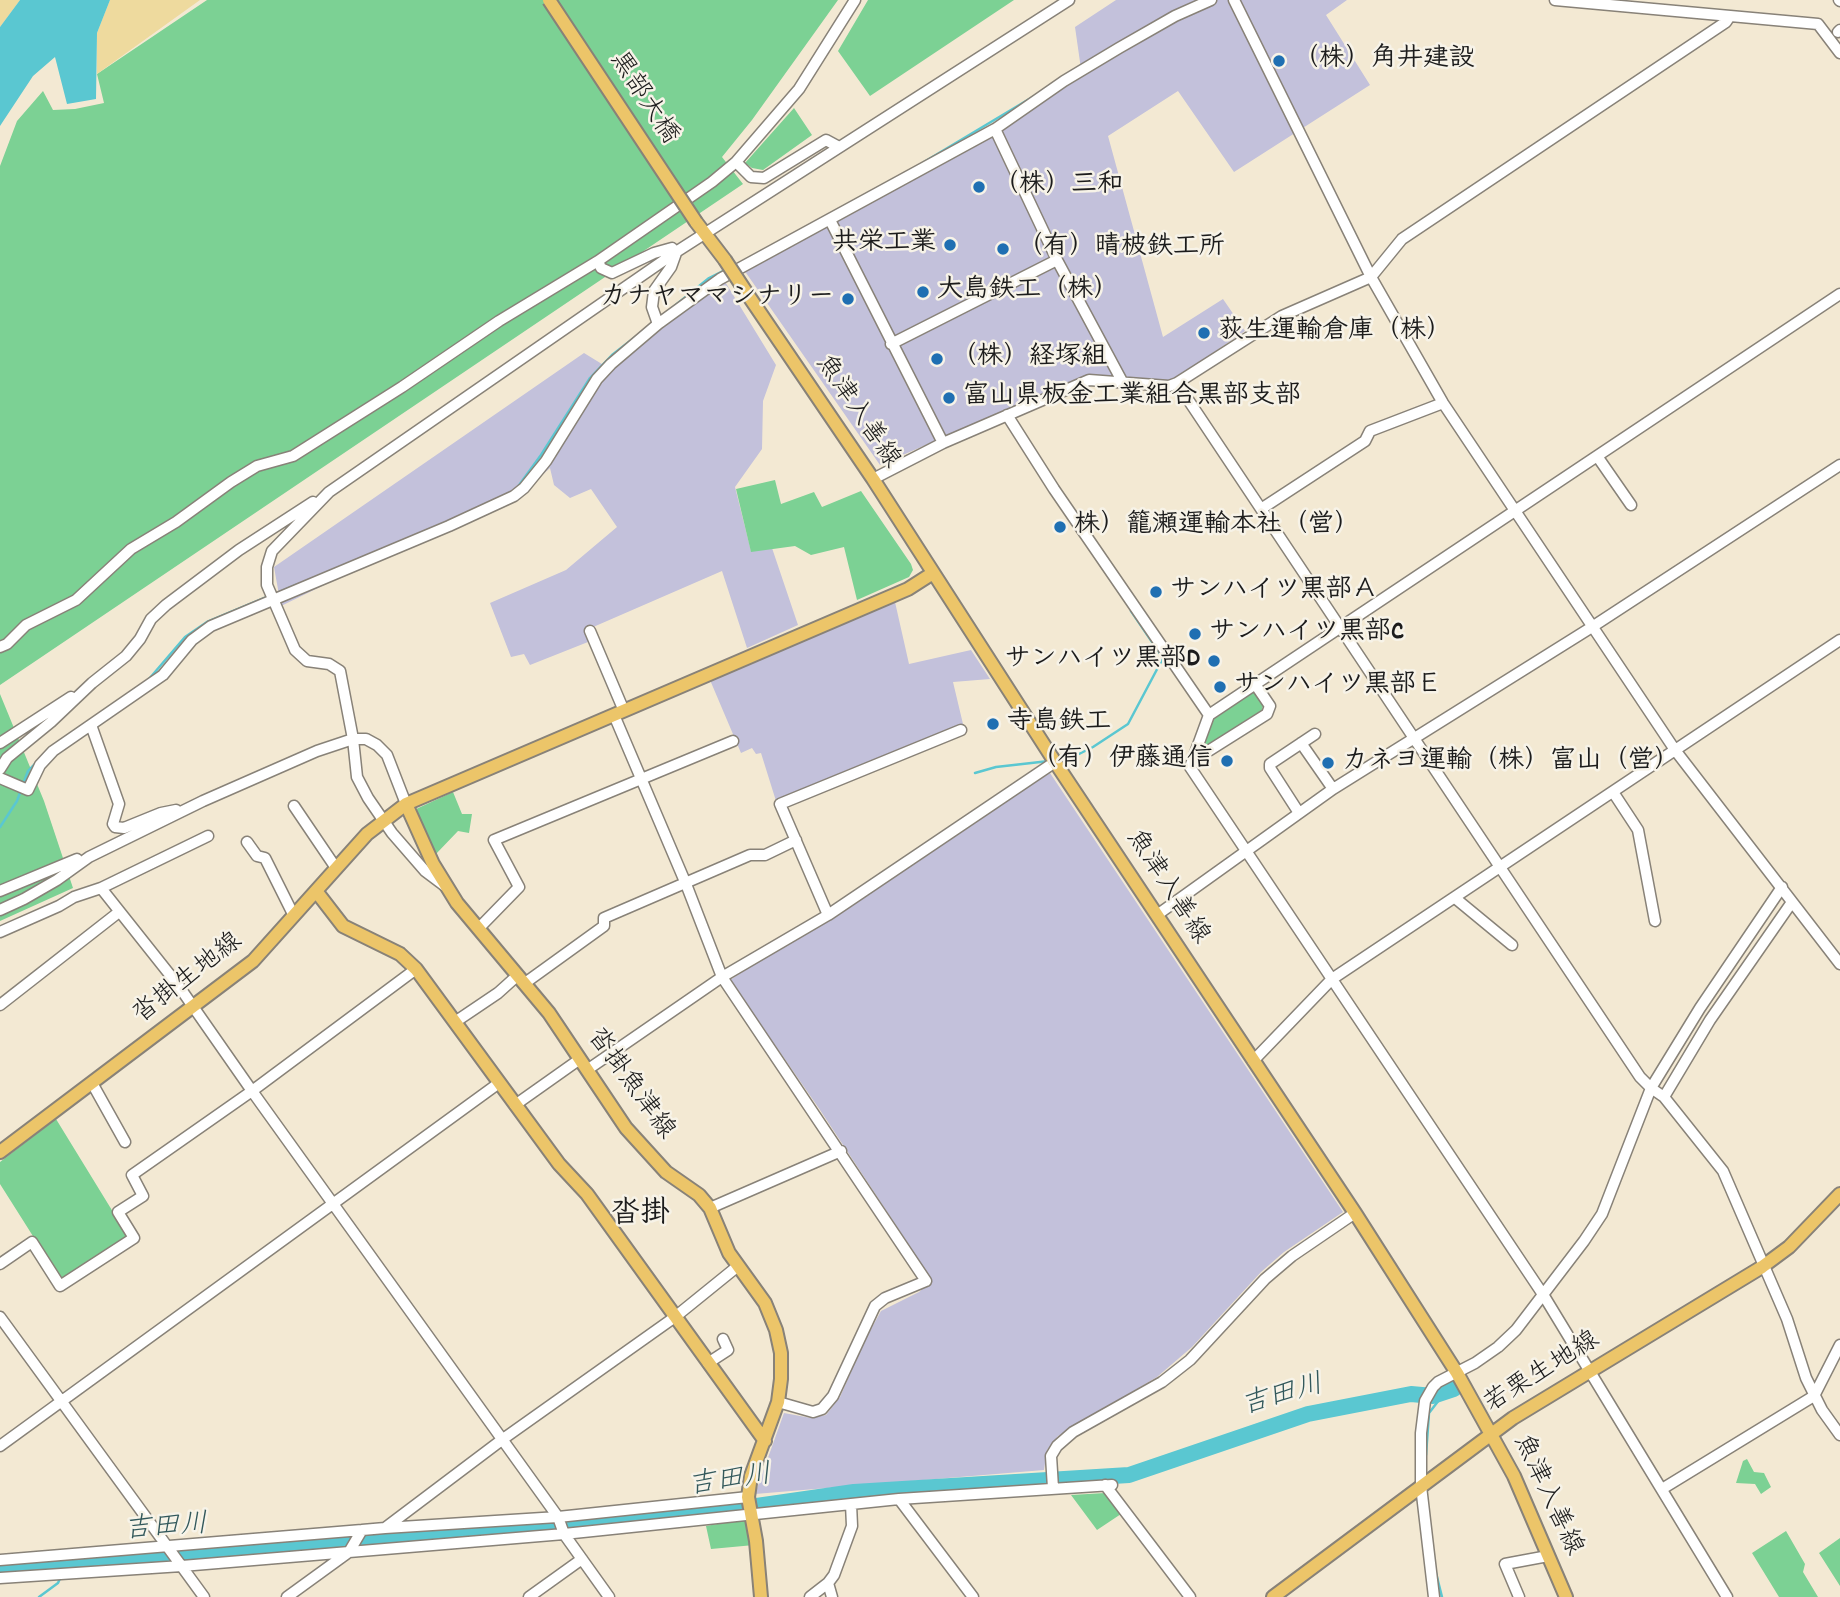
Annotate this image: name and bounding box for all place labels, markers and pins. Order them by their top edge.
place label: （株）角井建設 [1293,45,1475,77]
marker: （株）角井建設 [1271,53,1287,69]
place label: （株）三和 [993,171,1123,203]
marker: （株）三和 [971,179,987,195]
place label: 共栄工業 [832,229,936,261]
place label: （有）晴柀鉄工所 [1017,233,1225,265]
marker: 共栄工業 [942,237,958,253]
marker: （有）晴柀鉄工所 [995,241,1011,257]
place label: 大島鉄工（株） [937,276,1119,308]
place label: カナヤママシナリー [600,283,834,315]
marker: 大島鉄工（株） [915,284,931,300]
marker: カナヤママシナリー [840,291,856,307]
place label: 荻生運輸倉庫（株） [1218,317,1452,349]
marker: 荻生運輸倉庫（株） [1196,325,1212,341]
place label: （株）経塚組 [951,343,1107,375]
marker: （株）経塚組 [929,351,945,367]
place label: 富山県板金工業組合黒部支部 [963,382,1301,414]
marker: 富山県板金工業組合黒部支部 [941,390,957,406]
place label: 株）籠瀬運輸本社（営） [1074,511,1360,543]
marker: 株）籠瀬運輸本社（営） [1052,519,1068,535]
place label: サンハイツ黒部Ａ [1170,576,1378,608]
marker: サンハイツ黒部Ａ [1148,584,1164,600]
place label: サンハイツ黒部C [1209,618,1404,650]
marker: サンハイツ黒部C [1187,626,1203,642]
place label: サンハイツ黒部D [1005,645,1200,677]
marker: サンハイツ黒部D [1206,653,1222,669]
place label: サンハイツ黒部Ｅ [1234,671,1442,703]
marker: サンハイツ黒部Ｅ [1212,679,1228,695]
place label: 寺島鉄工 [1007,708,1111,740]
marker: 寺島鉄工 [985,716,1001,732]
place label: （有）伊藤通信 [1031,745,1213,777]
place label: カネヨ運輸（株）富山（営） [1342,747,1680,779]
marker: （有）伊藤通信 [1219,753,1235,769]
marker: カネヨ運輸（株）富山（営） [1320,755,1336,771]

